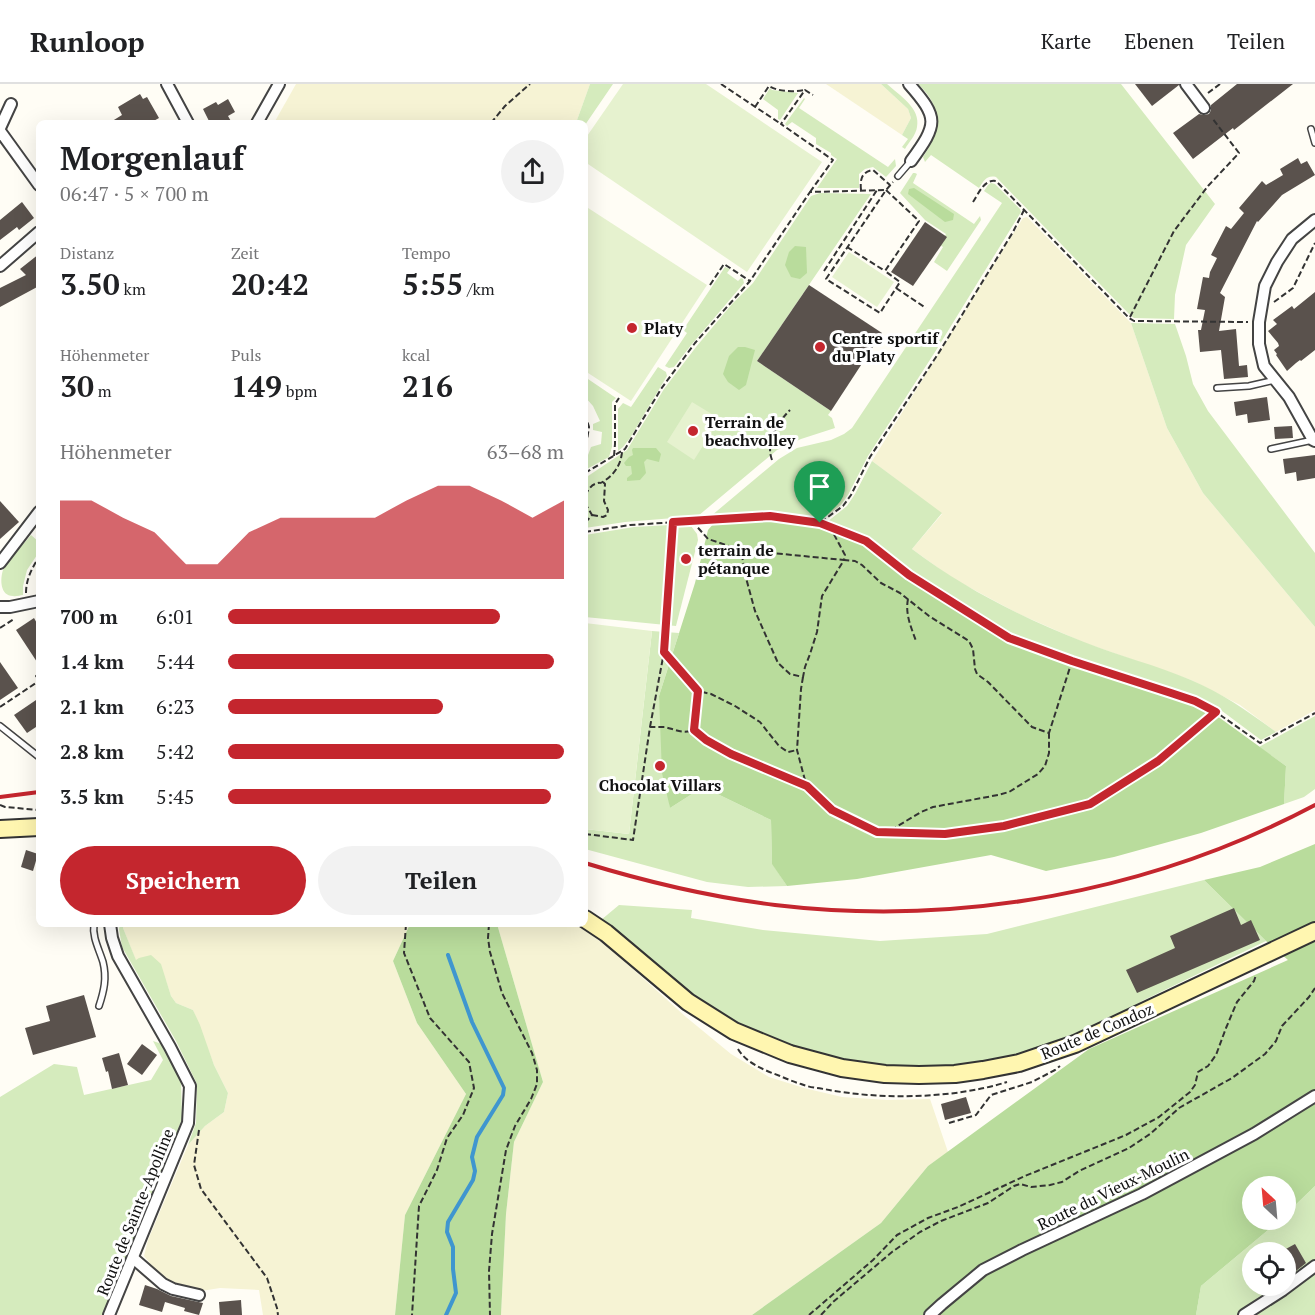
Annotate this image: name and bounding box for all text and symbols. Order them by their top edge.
text: Runloop [30,23,145,60]
text: Karte [1041,27,1091,55]
text: Ebenen [1124,27,1194,55]
text: Teilen [1227,27,1285,55]
text: Morgenlauf [60,136,244,179]
button: share [501,140,564,203]
text: 06:47 · 5 × 700 m [60,180,209,207]
text: Distanz [60,242,114,264]
text: Zeit [231,242,259,264]
text: Tempo [402,242,451,264]
text: 3.50 [60,264,120,304]
text: 20:42 [231,264,309,304]
text: 5:55 [402,264,463,304]
text: km [120,278,146,300]
text: /km [463,278,495,300]
place label: Platy [644,317,684,339]
marker: Platy [625,321,639,335]
place label: Centre sportif du Platy [832,327,940,367]
marker: Centre sportif du Platy [813,340,827,354]
text: Höhenmeter [60,344,149,366]
text: Puls [231,344,261,366]
text: kcal [402,344,430,366]
text: 30 [60,366,94,406]
text: 149 [231,366,282,406]
text: 216 [402,366,453,406]
text: m [94,380,112,402]
text: bpm [282,380,317,402]
place label: Terrain de beachvolley [704,411,796,451]
marker: Terrain de beachvolley [686,424,700,438]
text: Höhenmeter [60,438,172,465]
text: 63–68 m [487,438,564,465]
pin [794,461,845,523]
icon: arrive [803,470,836,503]
place label: terrain de pétanque [698,539,774,579]
marker: terrain de pétanque [679,552,693,566]
text: 700 m [60,603,118,630]
text: 6:01 [156,603,195,630]
text: 1.4 km [60,648,124,675]
text: 5:44 [156,648,195,675]
text: 2.1 km [60,693,124,720]
text: 6:23 [156,693,195,720]
text: 2.8 km [60,738,124,765]
text: 5:42 [156,738,195,765]
marker: Chocolat Villars [653,759,667,773]
place label: Chocolat Villars [599,774,721,796]
text: 3.5 km [60,783,124,810]
text: 5:45 [156,783,195,810]
button: Speichern [60,846,306,915]
button: Teilen [318,846,564,915]
street label: Route de Condoz [1037,997,1157,1065]
street label: Route de Sainte-Apolline [91,1125,179,1299]
street label: Route du Vieux-Moulin [1034,1143,1193,1235]
north arrow [1242,1176,1296,1230]
map controls [1242,1176,1296,1296]
button: locate [1242,1242,1296,1296]

